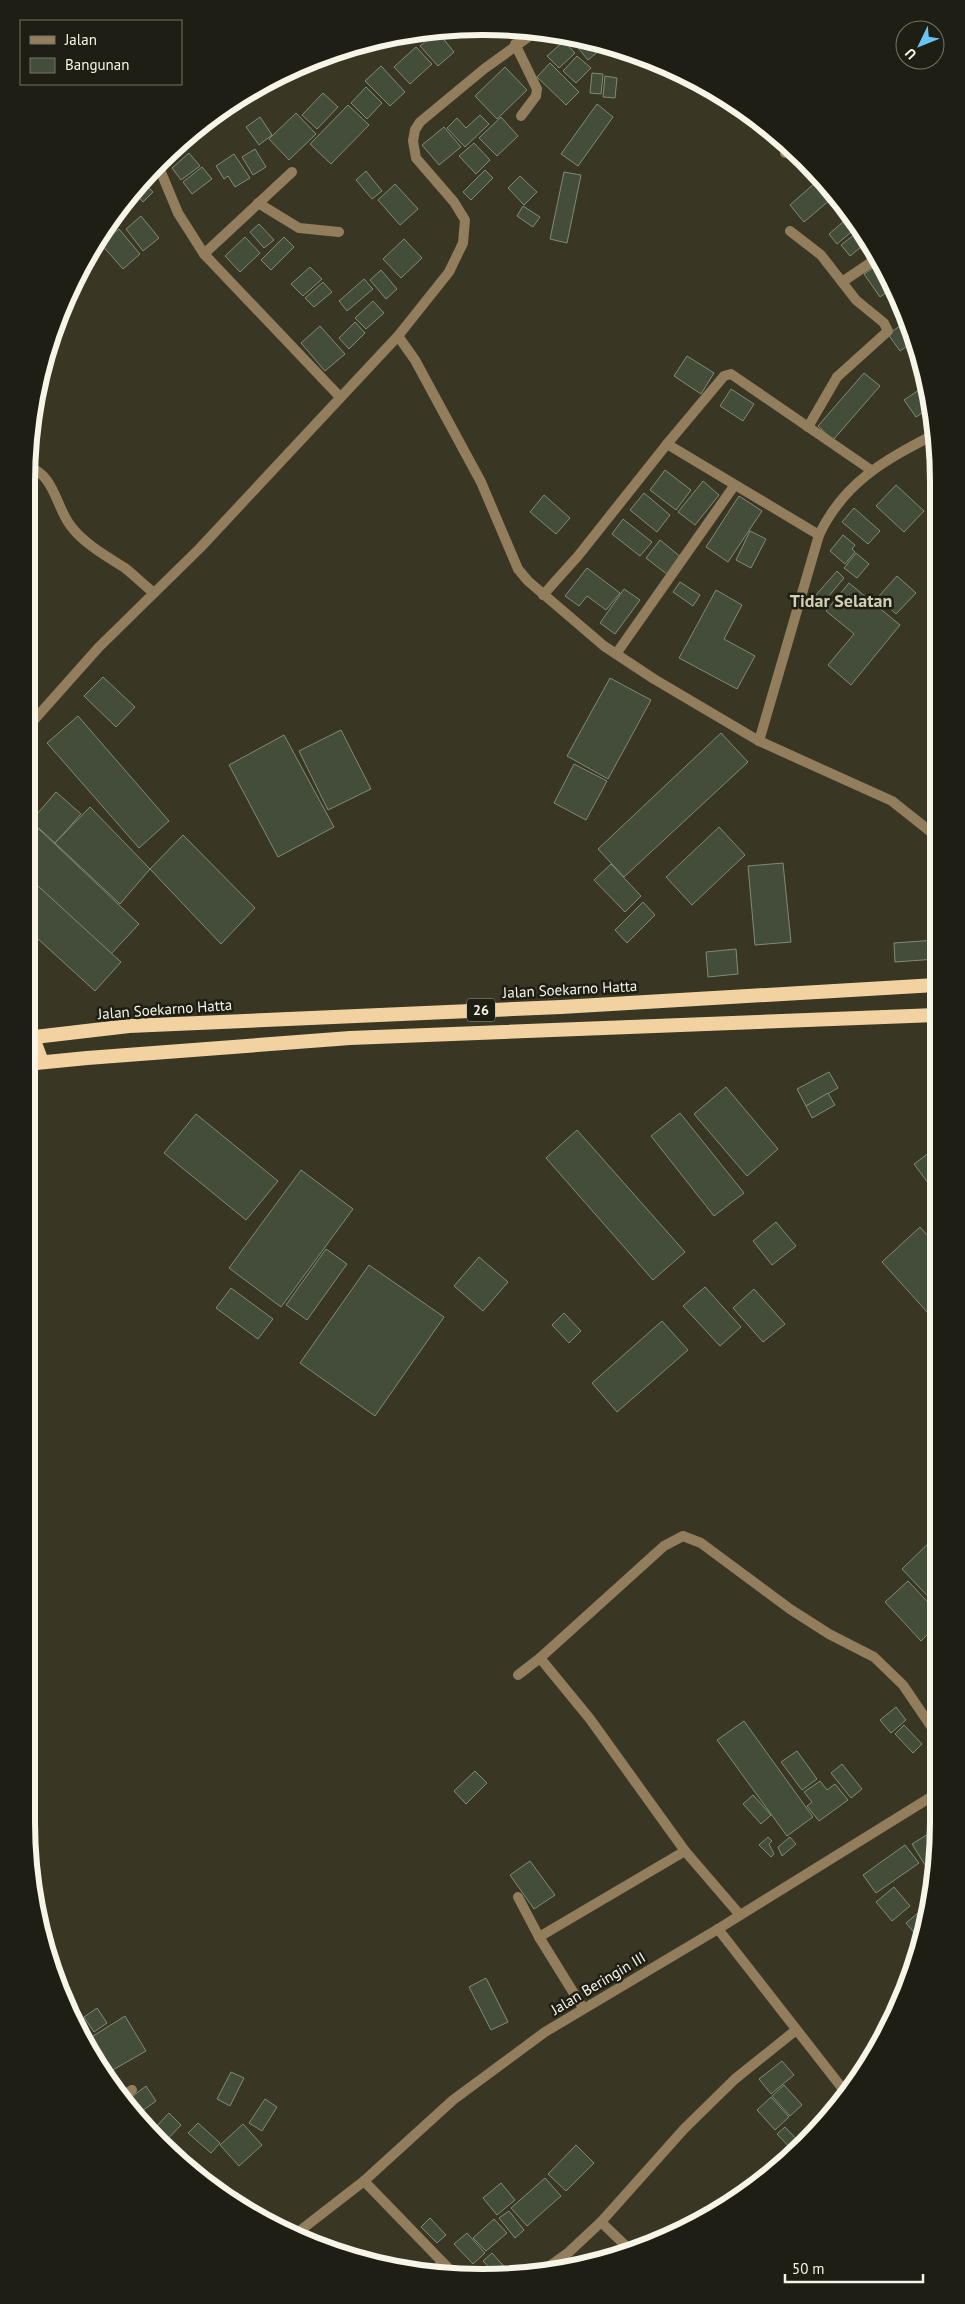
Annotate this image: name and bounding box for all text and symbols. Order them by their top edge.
legend [20,20,182,85]
north arrow [895,20,945,70]
text: Jalan [64,30,97,49]
text: U [901,45,920,63]
text: Bangunan [65,55,129,74]
district label: Tidar Selatan [790,589,892,612]
street label: Jalan Soekarno Hatta [501,976,638,1002]
street label: Jalan Soekarno Hatta [96,995,233,1023]
road number: 26 [467,998,495,1022]
street label: Jalan Beringin III [546,1947,649,2019]
scale bar [785,2252,922,2284]
text: 50 m [792,2259,825,2278]

